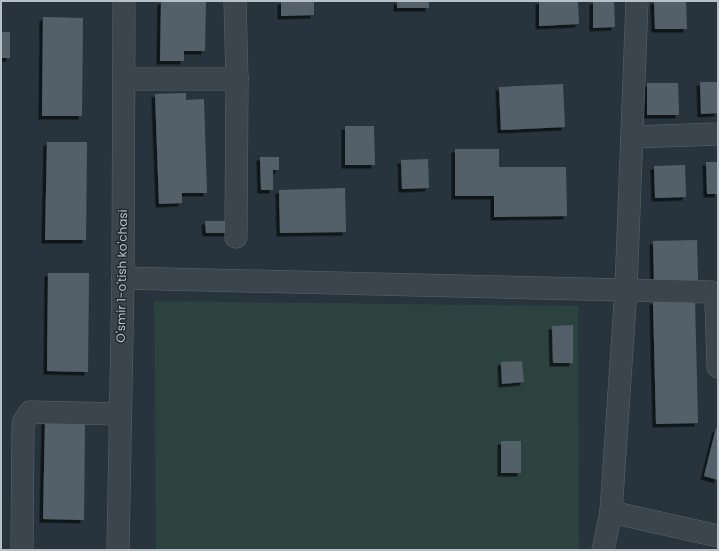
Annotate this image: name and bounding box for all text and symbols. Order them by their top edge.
street label: O'smir 1-o'tish ko'chasi [112,209,131,343]

